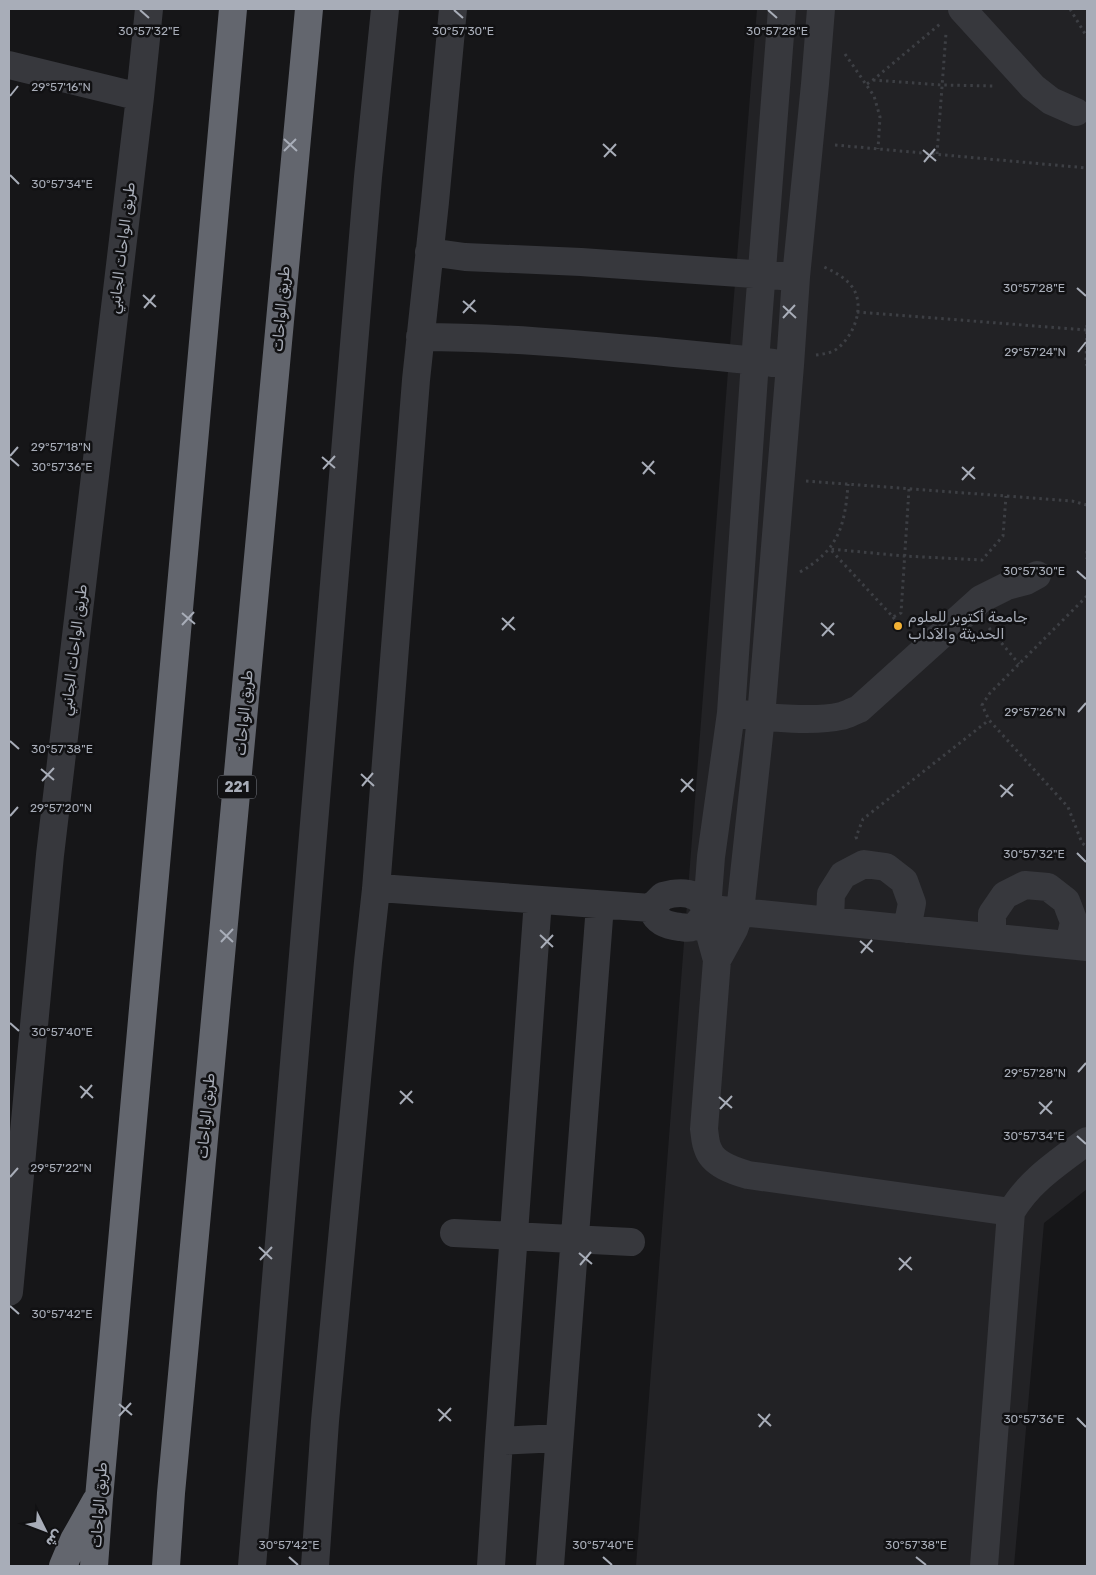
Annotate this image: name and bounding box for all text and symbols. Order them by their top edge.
text: 30°57'32"E [118,24,180,38]
text: 30°57'30"E [432,24,494,38]
text: 30°57'28"E [746,24,808,38]
text: 29°57'16"N [31,80,91,94]
text: 30°57'34"E [31,177,93,191]
street label: طريق الواحات الجانبي [105,181,142,315]
street label: طريق الواحات [268,265,294,353]
text: 30°57'28"E [1003,281,1065,295]
text: 29°57'24"N [1004,345,1066,359]
text: 29°57'18"N [31,440,91,454]
text: 30°57'36"E [31,460,93,474]
text: 30°57'30"E [1003,564,1065,578]
street label: طريق الواحات الجانبي [57,583,94,717]
place label: جامعة أكتوبر للعلوم الحديثة والآداب [908,608,1028,644]
marker: جامعة أكتوبر للعلوم الحديثة والآداب [892,620,904,632]
street label: طريق الواحات [231,669,257,757]
text: 29°57'26"N [1004,705,1066,719]
text: 30°57'38"E [31,742,93,756]
road number: 221 [218,776,256,799]
text: 29°57'20"N [30,801,92,815]
text: 30°57'32"E [1003,847,1065,861]
text: 30°57'40"E [31,1025,93,1039]
text: 29°57'28"N [1004,1066,1066,1080]
street label: طريق الواحات [193,1072,219,1160]
text: 30°57'34"E [1003,1129,1065,1143]
text: 29°57'22"N [30,1161,92,1175]
text: 30°57'42"E [31,1307,93,1321]
text: 30°57'36"E [1003,1412,1065,1426]
street label: طريق الواحات [87,1461,111,1549]
north arrow [20,1505,70,1555]
text: ش [42,1526,67,1551]
text: 30°57'42"E [258,1538,320,1552]
text: 30°57'40"E [572,1538,634,1552]
text: 30°57'38"E [885,1538,947,1552]

